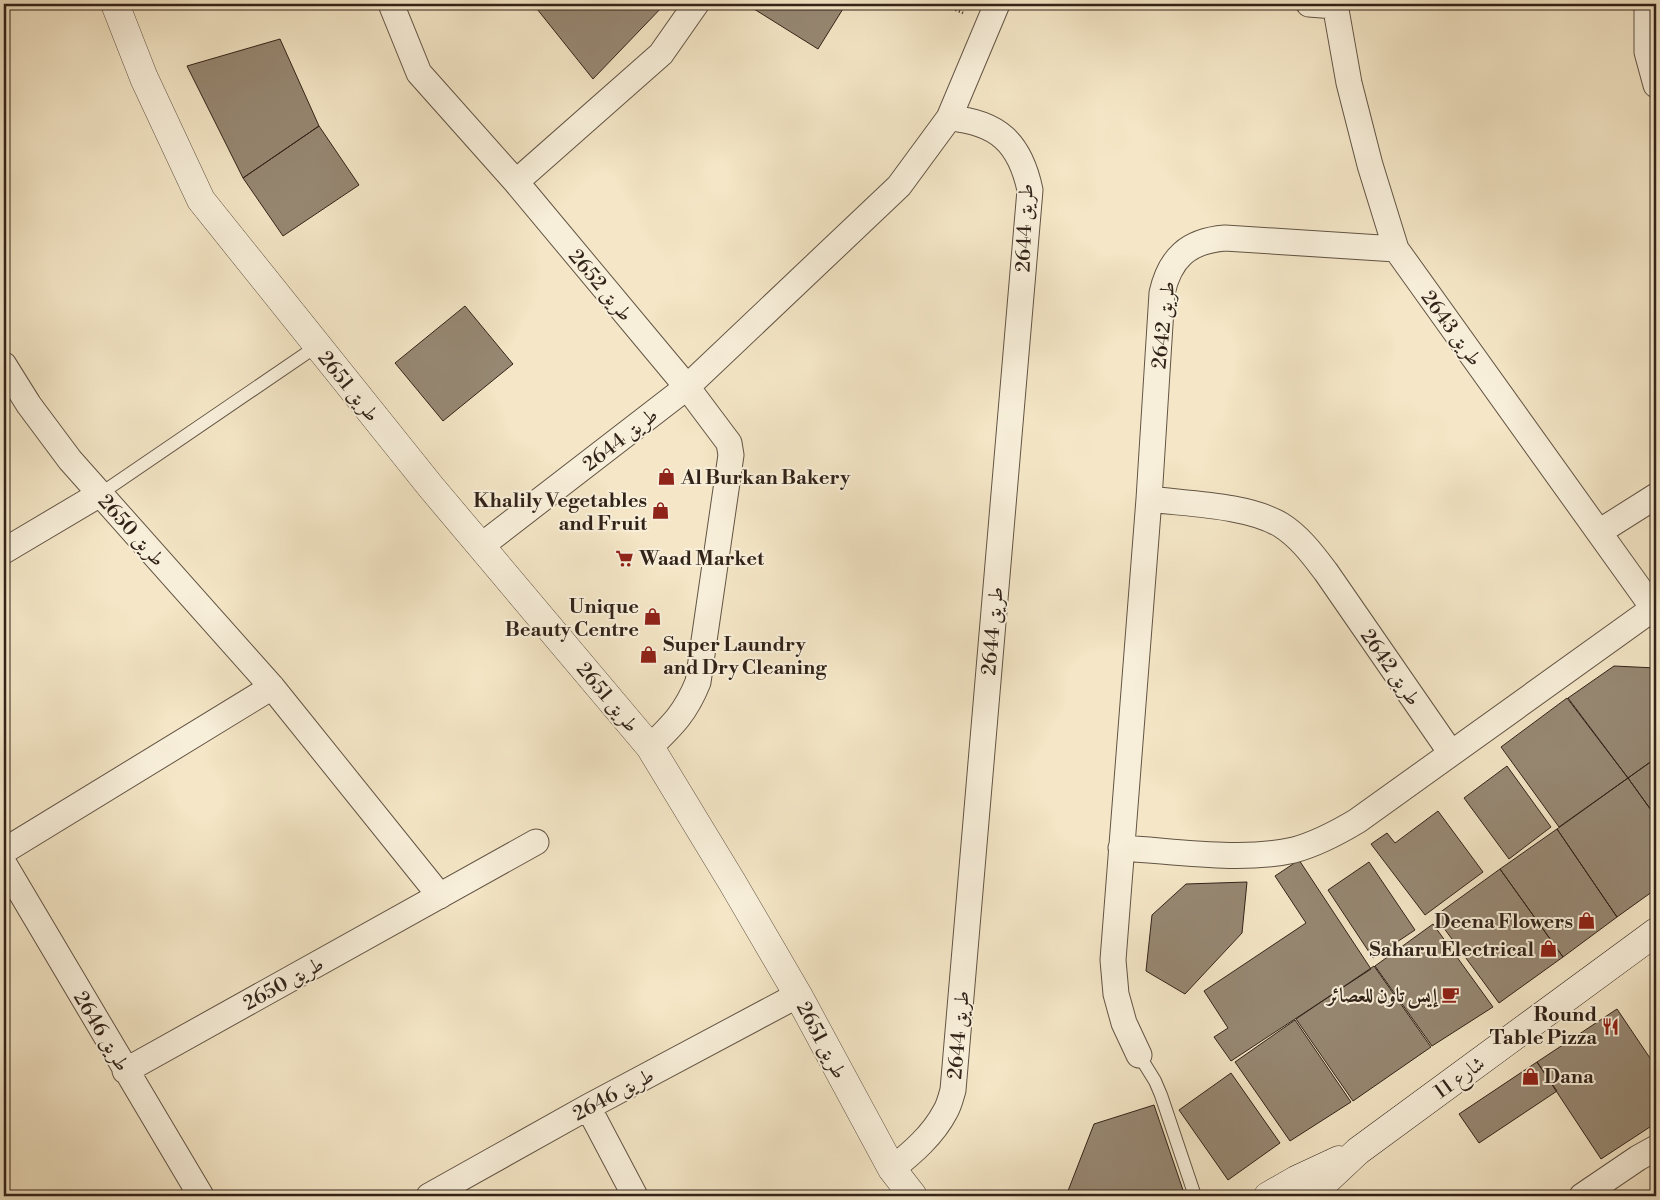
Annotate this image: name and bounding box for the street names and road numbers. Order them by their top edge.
street label: طريق 2644 [1011,183,1040,273]
street label: طريق 2652 [562,245,637,327]
street label: طريق 2642 [1147,280,1182,370]
street label: طريق 2643 [1415,286,1487,372]
street label: طريق 2651 [312,346,384,427]
street label: طريق 2644 [578,403,664,477]
street label: طريق 2650 [92,490,170,572]
street label: طريق 2644 [977,586,1010,676]
street label: طريق 2642 [1354,625,1425,711]
street label: طريق 2651 [570,658,643,738]
street label: طريق 2650 [239,952,328,1017]
street label: طريق 2646 [67,987,134,1076]
street label: طريق 2644 [943,990,976,1080]
street label: طريق 2651 [790,998,851,1084]
street label: شارع 11 [1430,1051,1493,1108]
street label: طريق 2646 [569,1063,659,1127]

